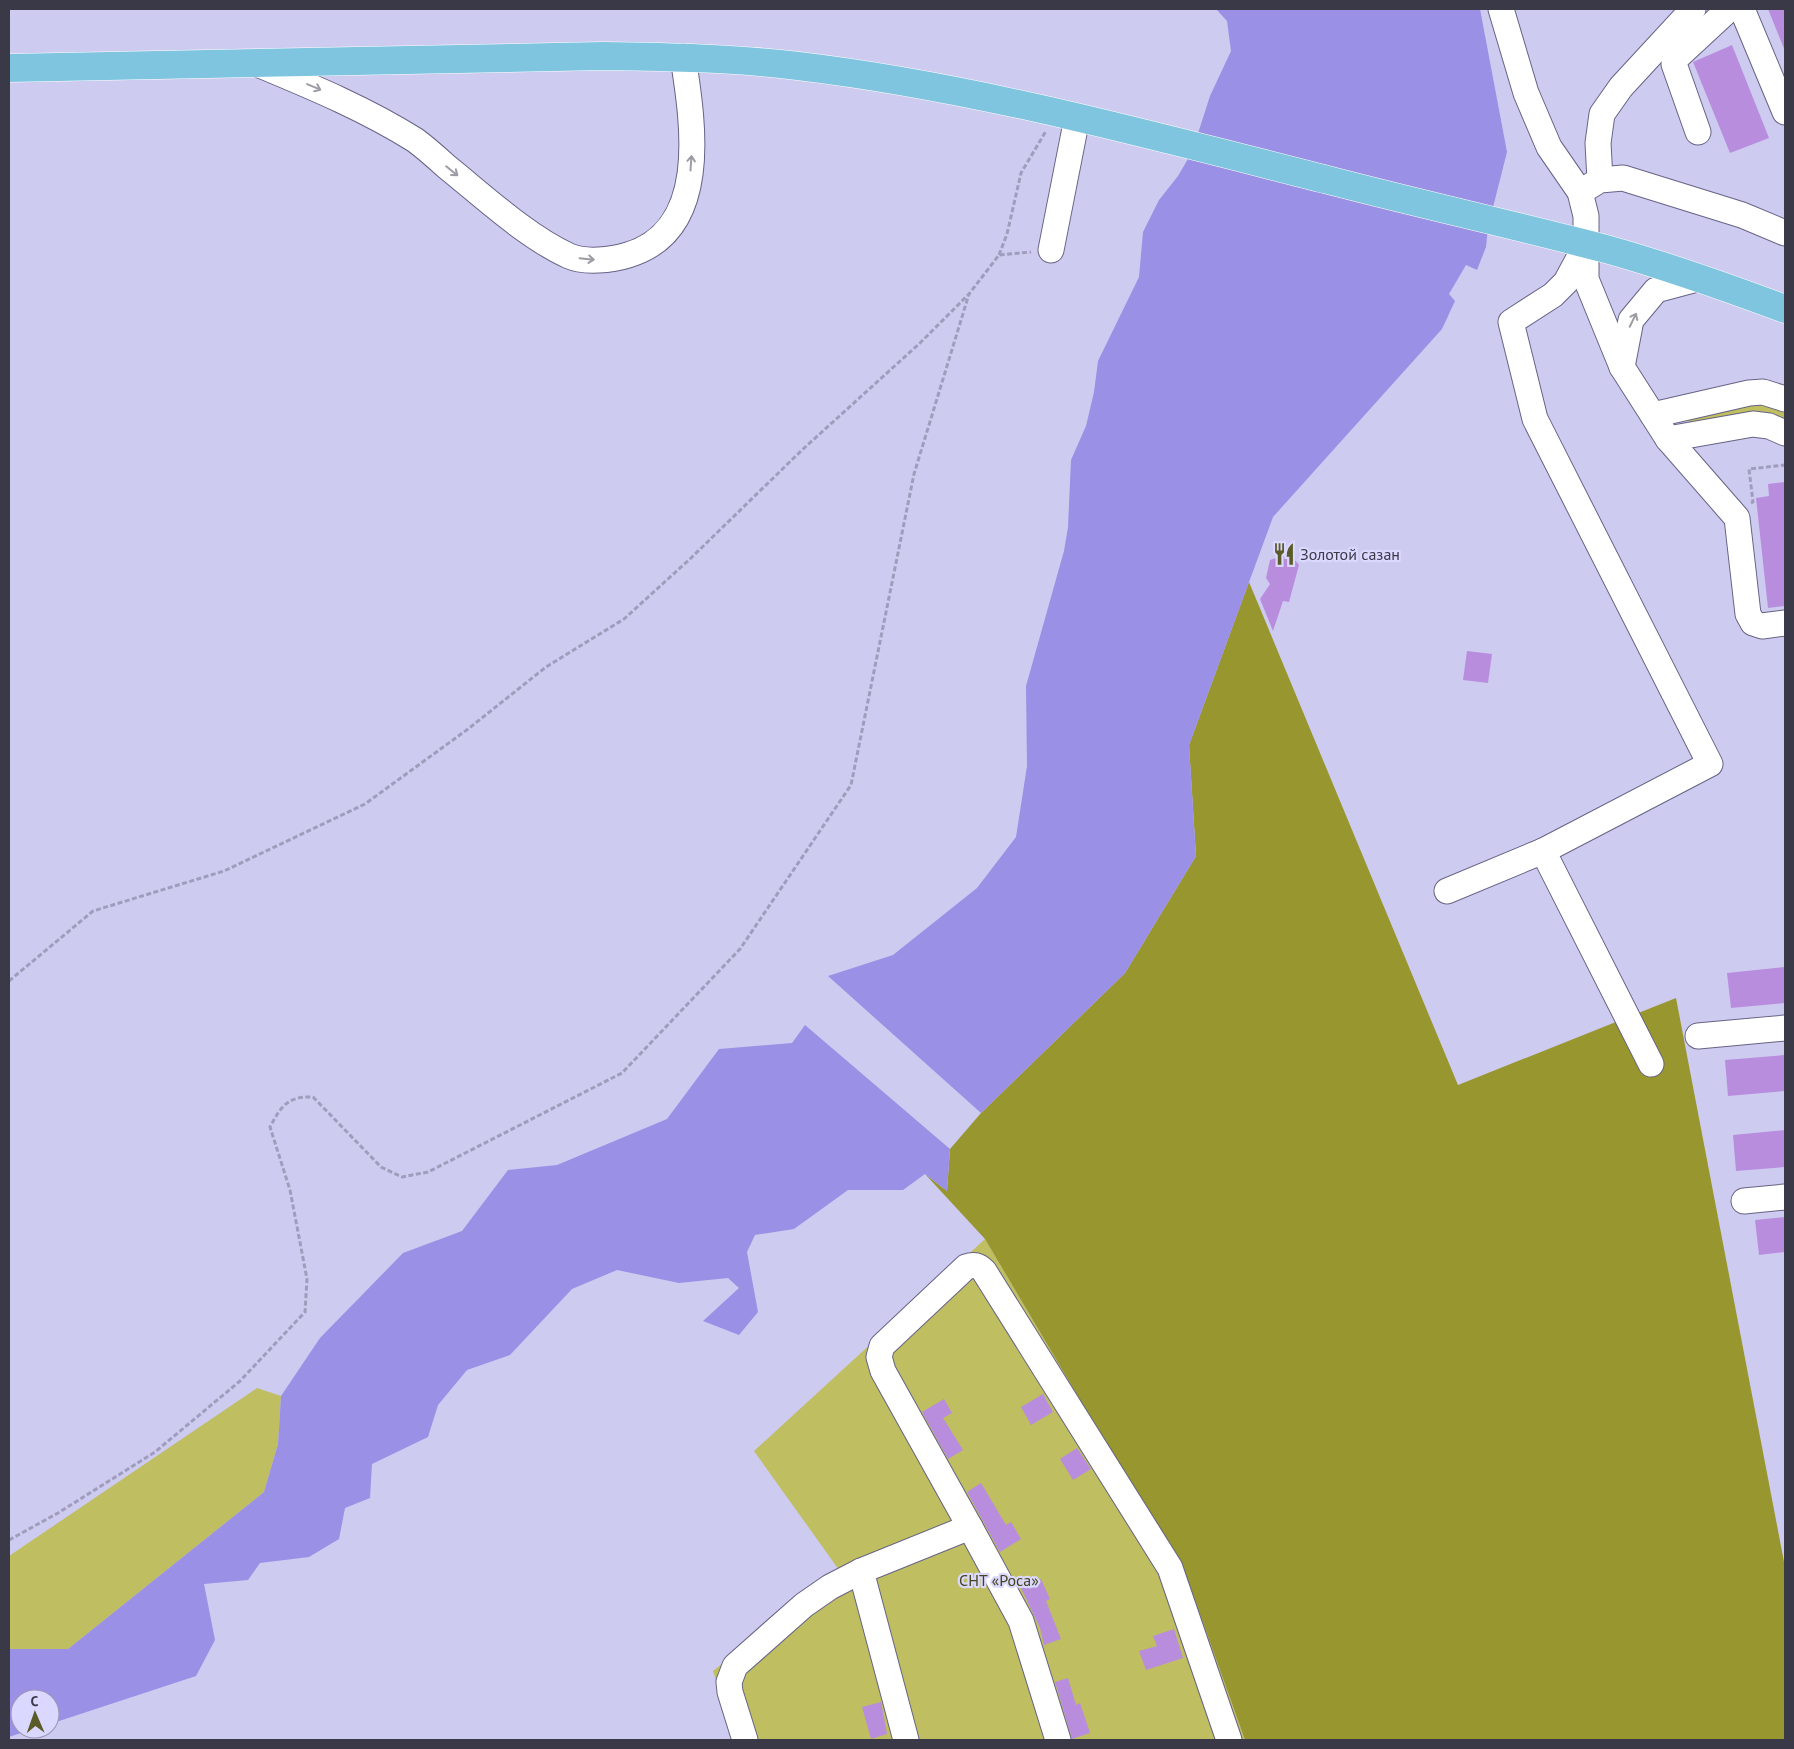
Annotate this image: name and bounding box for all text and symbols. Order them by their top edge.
one-way arrow [306,83,321,93]
one-way arrow [686,156,695,172]
one-way arrow [446,165,459,176]
one-way arrow [578,254,594,264]
one-way arrow [1629,313,1639,328]
restaurant icon: Золотой сазан [1271,541,1297,567]
place label: Золотой сазан [1300,544,1400,564]
park label: СНТ «Роса» [959,1570,1039,1590]
north arrow [10,1689,60,1739]
text: С [30,1692,39,1710]

